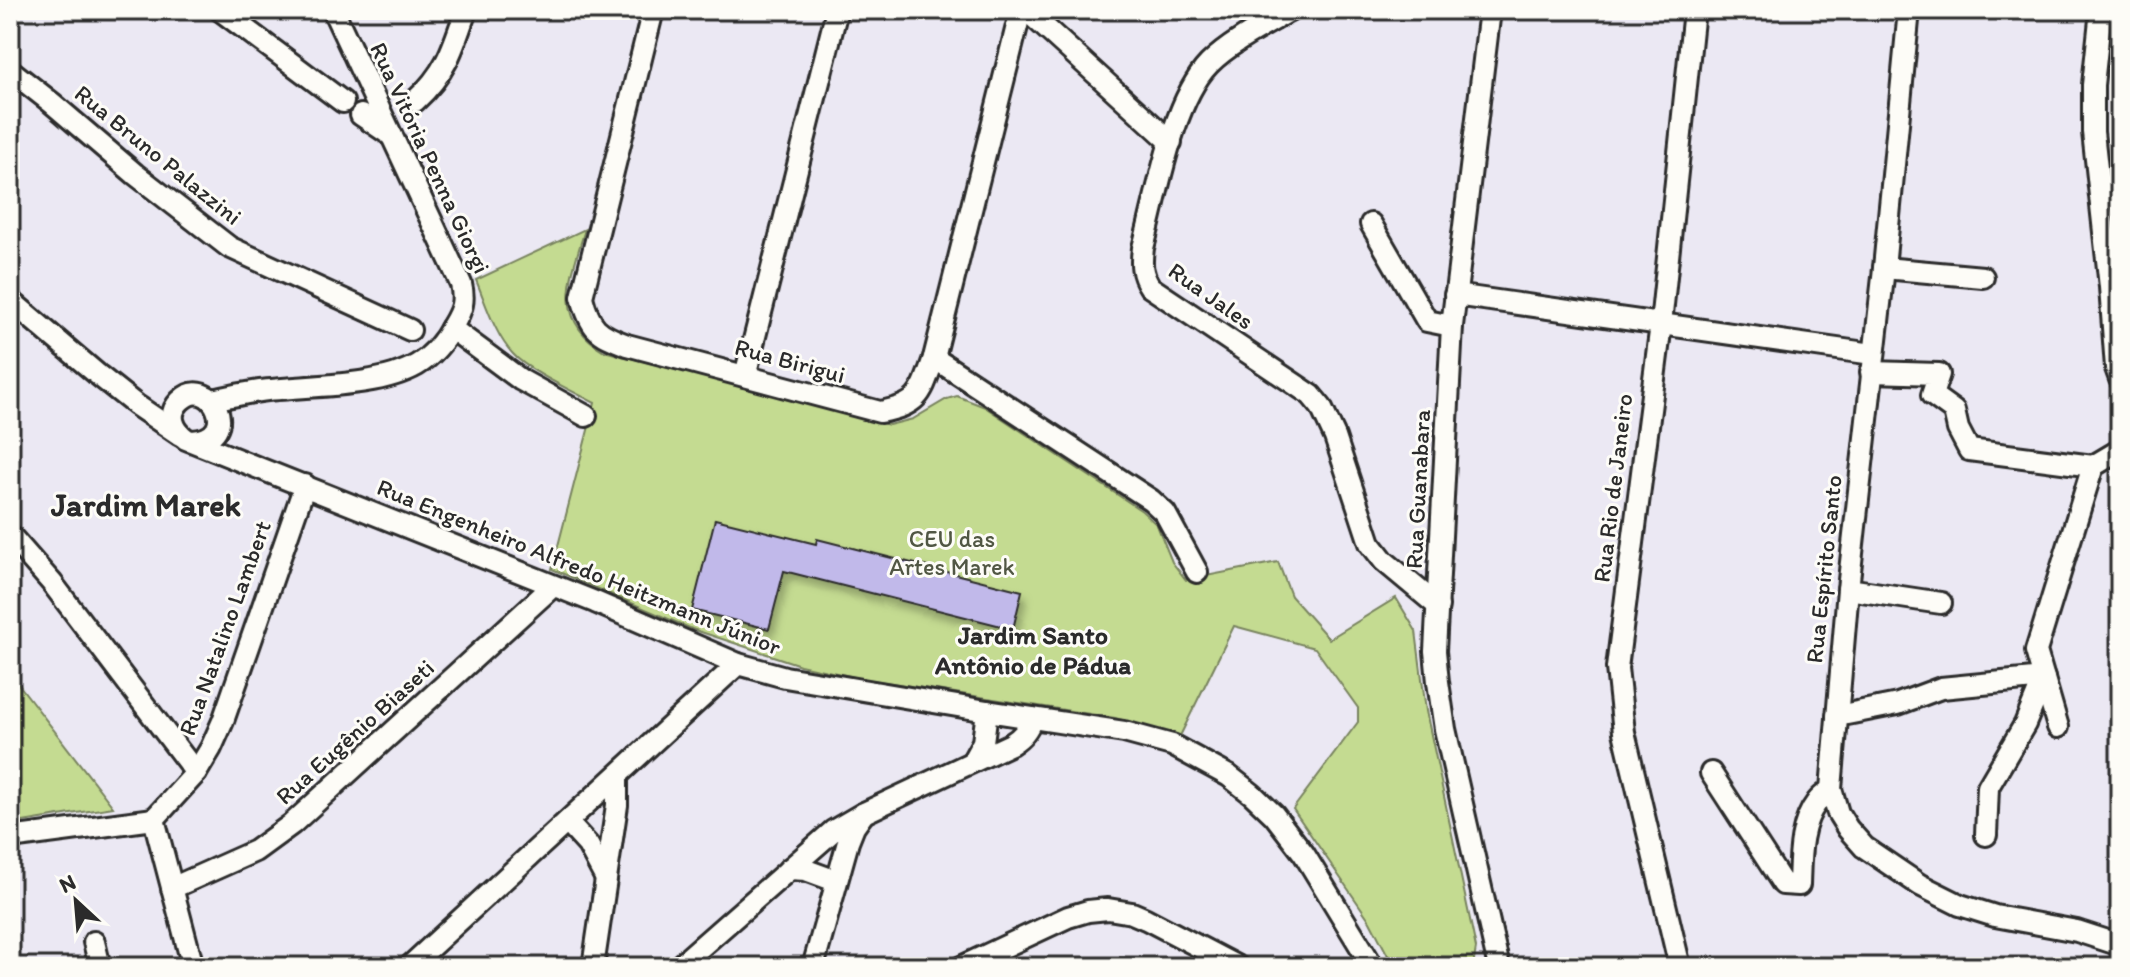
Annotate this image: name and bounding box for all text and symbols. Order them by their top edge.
street label: Rua Vitória Penna Giorgi [364,38,497,278]
street label: Rua Bruno Palazzini [69,78,248,231]
street label: Rua Jales [1163,256,1260,335]
street label: Rua Birigui [732,332,849,389]
street label: Rua Rio de Janeiro [1587,392,1638,584]
street label: Rua Guanabara [1399,408,1436,569]
street label: Rua Engenheiro Alfredo Heitzmann Júnior [373,472,786,661]
street label: Rua Espírito Santo [1799,473,1848,665]
district label: Jardim Marek [50,486,241,524]
street label: Rua Natalino Lambert [172,516,277,739]
park label: CEU das Artes Marek [889,524,1015,581]
district label: Jardim Santo Antônio de Pádua [934,619,1131,681]
street label: Rua Eugênio Biaseti [269,653,440,810]
north arrow [36,861,116,941]
text: N [55,868,80,899]

